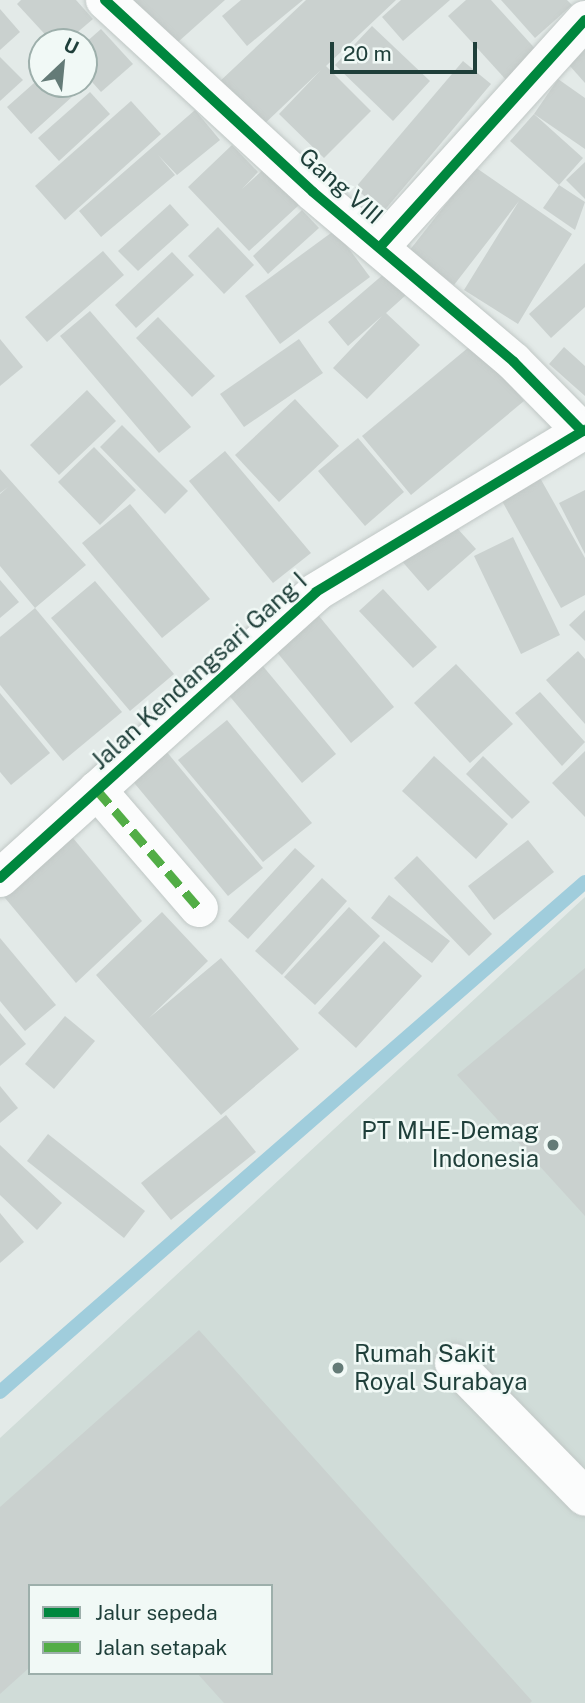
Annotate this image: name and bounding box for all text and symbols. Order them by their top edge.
north arrow [28,28,98,98]
scale bar [333,28,480,72]
text: U [60,33,82,59]
text: 20 m [343,41,392,66]
street label: Gang VIII [293,142,389,230]
street label: Jalan Kendangsari Gang I [85,566,313,776]
place label: PT MHE-Demag Indonesia [361,1117,539,1173]
marker: PT MHE-Demag Indonesia [545,1137,561,1153]
place label: Rumah Sakit Royal Surabaya [354,1340,527,1396]
marker: Rumah Sakit Royal Surabaya [328,1358,348,1378]
legend [28,1584,273,1675]
text: Jalur sepeda [95,1600,218,1625]
text: Jalan setapak [95,1635,227,1660]

